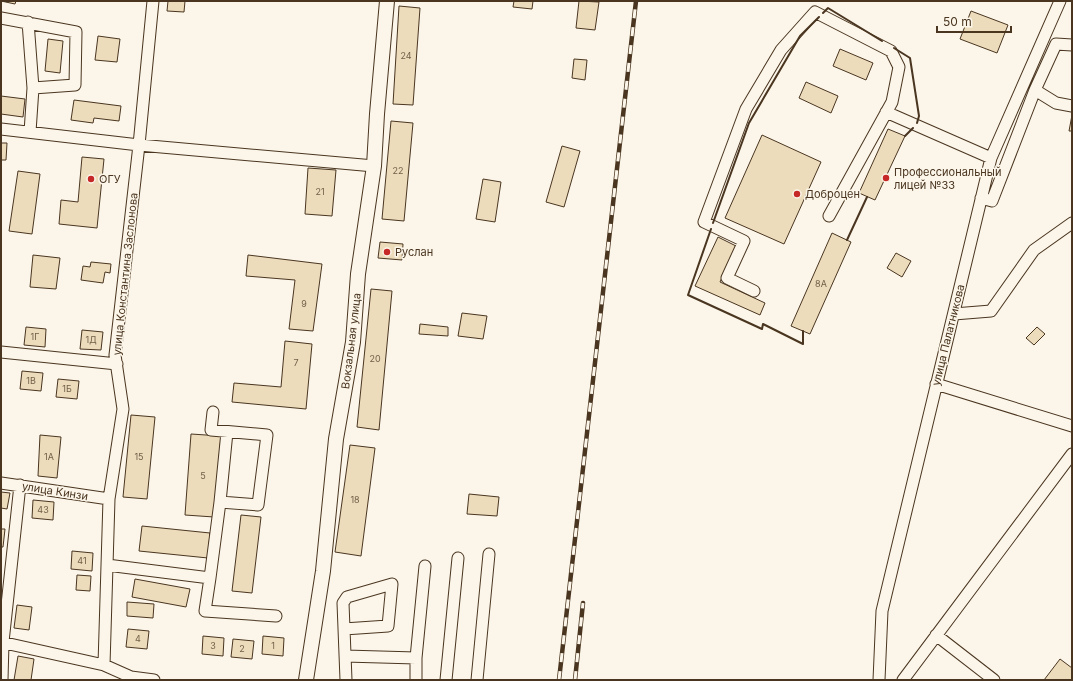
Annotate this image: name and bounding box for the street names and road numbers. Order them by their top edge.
street label: улица Константина Заслонова [109,192,141,356]
street label: улица Палатникова [929,283,967,387]
street label: Вокзальная улица [338,292,364,390]
street label: улица Кинзи [21,479,89,503]

